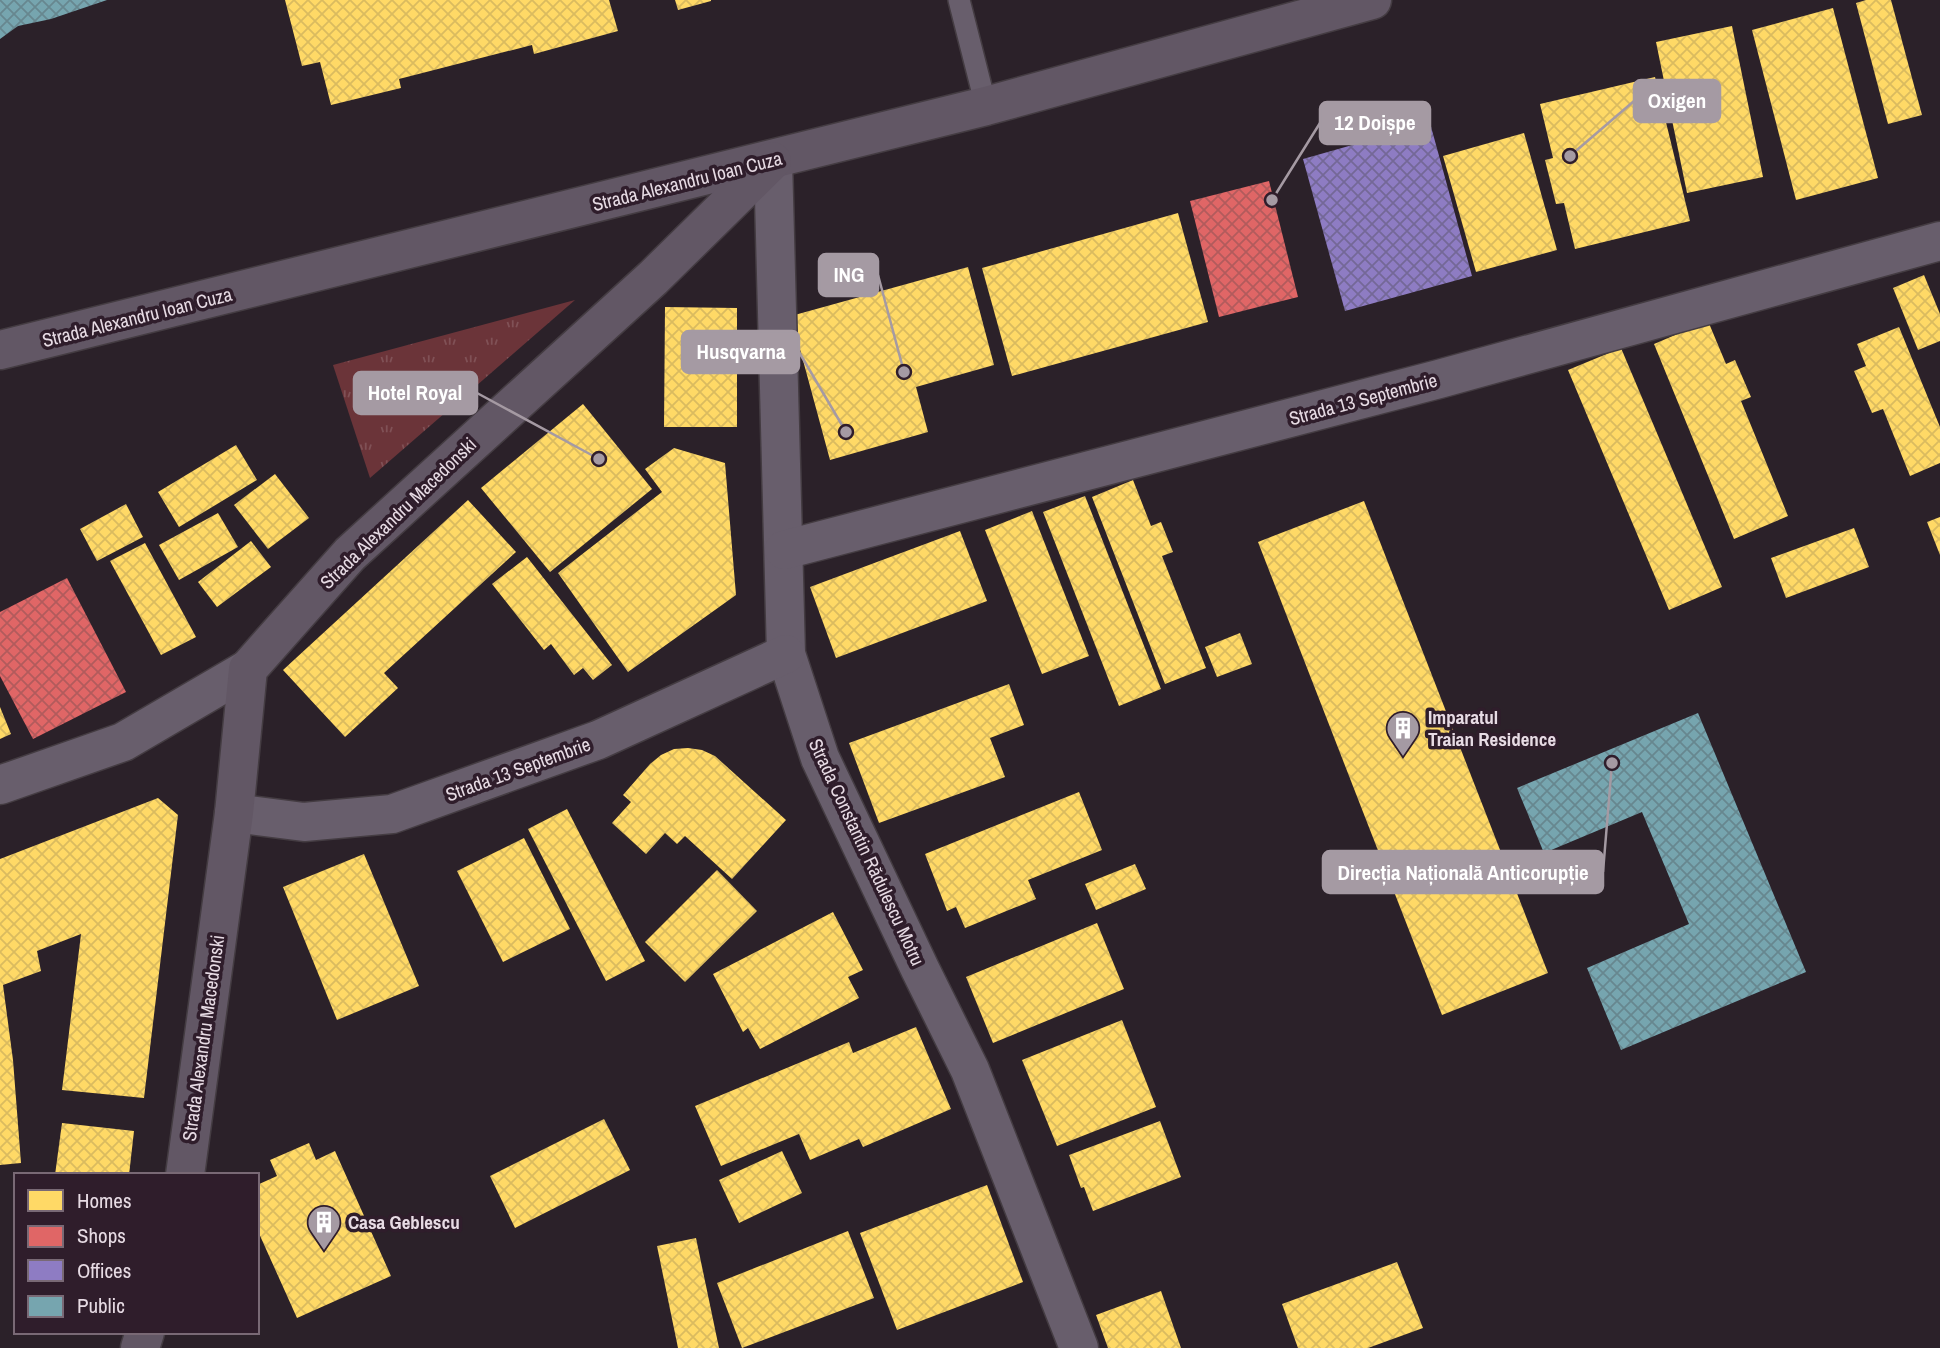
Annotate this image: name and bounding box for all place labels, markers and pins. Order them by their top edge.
callout: Oxigen [1634,80,1720,122]
callout: 12 Doișpe [1320,102,1430,144]
callout: ING [819,254,878,296]
callout: Husqvarna [682,331,799,373]
callout: Hotel Royal [354,372,477,414]
place label: Imparatul Traian Residence [1428,704,1557,752]
building icon: Imparatul Traian Residence [1384,709,1422,758]
callout: Direcția Națională Anticorupție [1323,851,1603,893]
building icon: Casa Geblescu [305,1203,343,1252]
place label: Casa Geblescu [348,1209,460,1235]

